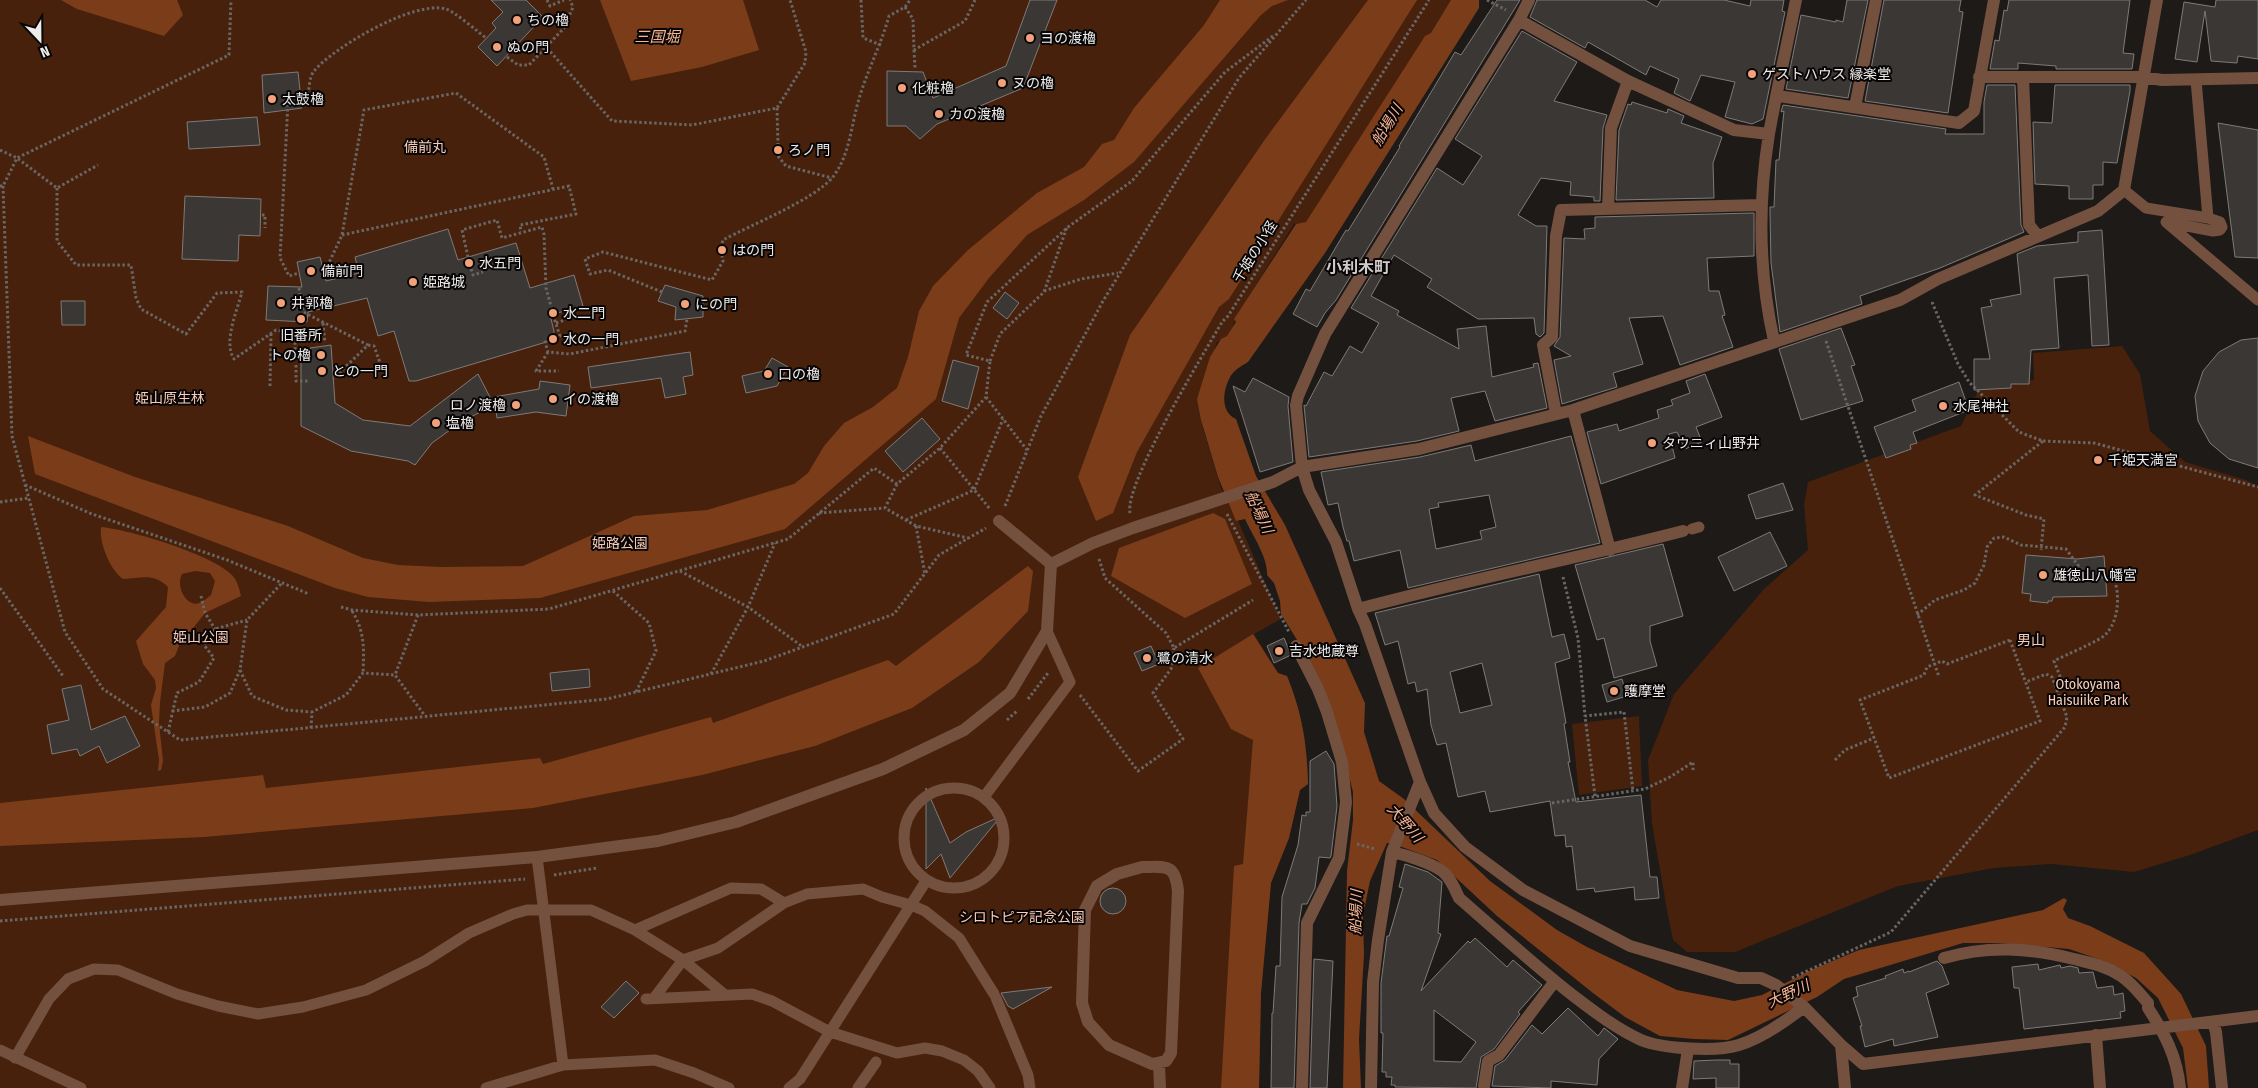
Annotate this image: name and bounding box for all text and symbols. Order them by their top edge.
place label: ちの櫓 [527,12,569,29]
marker: ちの櫓 [511,14,523,26]
north arrow [15,15,65,65]
water label: 三国堀 [634,28,681,46]
place label: ヨの渡櫓 [1040,30,1096,47]
marker: ヨの渡櫓 [1024,32,1036,44]
place label: ぬの門 [507,39,549,56]
marker: ぬの門 [491,41,503,53]
text: N [38,42,52,61]
place label: ゲストハウス 縁楽堂 [1762,66,1891,83]
marker: ゲストハウス 縁楽堂 [1746,68,1758,80]
place label: ヌの櫓 [1012,75,1054,92]
marker: ヌの櫓 [996,77,1008,89]
place label: 化粧櫓 [912,80,954,97]
marker: 化粧櫓 [896,82,908,94]
place label: 太鼓櫓 [282,91,324,108]
marker: 太鼓櫓 [266,93,278,105]
water label: 船場川 [1368,99,1407,149]
place label: カの渡櫓 [949,106,1005,123]
marker: カの渡櫓 [933,108,945,120]
park label: 備前丸 [404,139,446,156]
place label: ろノ門 [788,142,830,159]
marker: ろノ門 [772,144,784,156]
street label: 千姫の小径 [1229,218,1281,286]
place label: はの門 [732,242,774,259]
marker: はの門 [716,244,728,256]
place label: 水五門 [479,255,521,272]
marker: 水五門 [463,257,475,269]
district label: 小利木町 [1326,258,1390,277]
place label: 備前門 [321,263,363,280]
marker: 備前門 [305,265,317,277]
place label: 姫路城 [423,274,465,291]
marker: 姫路城 [407,276,419,288]
place label: 井郭櫓 [291,295,333,312]
place label: にの門 [695,296,737,313]
marker: 井郭櫓 [275,297,287,309]
marker: にの門 [679,298,691,310]
place label: 水二門 [563,305,605,322]
marker: 水二門 [547,307,559,319]
marker: 旧番所 [295,313,307,325]
place label: 旧番所 [280,327,322,344]
place label: 水の一門 [563,331,619,348]
marker: 水の一門 [547,333,559,345]
place label: トの櫓 [269,347,311,364]
marker: トの櫓 [315,349,327,361]
place label: との一門 [332,363,388,380]
marker: との一門 [316,365,328,377]
place label: 口の櫓 [778,366,820,383]
marker: 口の櫓 [762,368,774,380]
park label: 姫山原生林 [135,390,205,407]
place label: イの渡櫓 [563,391,619,408]
marker: イの渡櫓 [547,393,559,405]
place label: ロノ渡櫓 [450,397,506,414]
place label: 水尾神社 [1953,398,2009,415]
marker: ロノ渡櫓 [510,399,522,411]
marker: 水尾神社 [1937,400,1949,412]
place label: 塩櫓 [446,415,474,432]
marker: 塩櫓 [430,417,442,429]
place label: タウニィ山野井 [1662,435,1760,452]
marker: タウニィ山野井 [1646,437,1658,449]
place label: 千姫天満宮 [2108,452,2178,469]
marker: 千姫天満宮 [2092,454,2104,466]
water label: 船場川 [1241,488,1278,538]
park label: 姫路公園 [592,535,648,552]
place label: 雄徳山八幡宮 [2053,567,2137,584]
marker: 雄徳山八幡宮 [2037,569,2049,581]
park label: 姫山公園 [173,629,229,646]
park label: 男山 [2017,632,2045,649]
place label: 吉水地蔵尊 [1289,643,1359,660]
marker: 吉水地蔵尊 [1273,645,1285,657]
place label: 鷺の清水 [1157,650,1213,667]
marker: 鷺の清水 [1141,652,1153,664]
park label: Otokoyama Haisuiike Park [2048,676,2129,709]
place label: 護摩堂 [1624,683,1666,700]
marker: 護摩堂 [1608,685,1620,697]
water label: 大野川 [1383,800,1428,847]
water label: 船場川 [1346,887,1366,935]
park label: シロトピア記念公園 [959,909,1085,926]
water label: 大野川 [1764,975,1814,1012]

